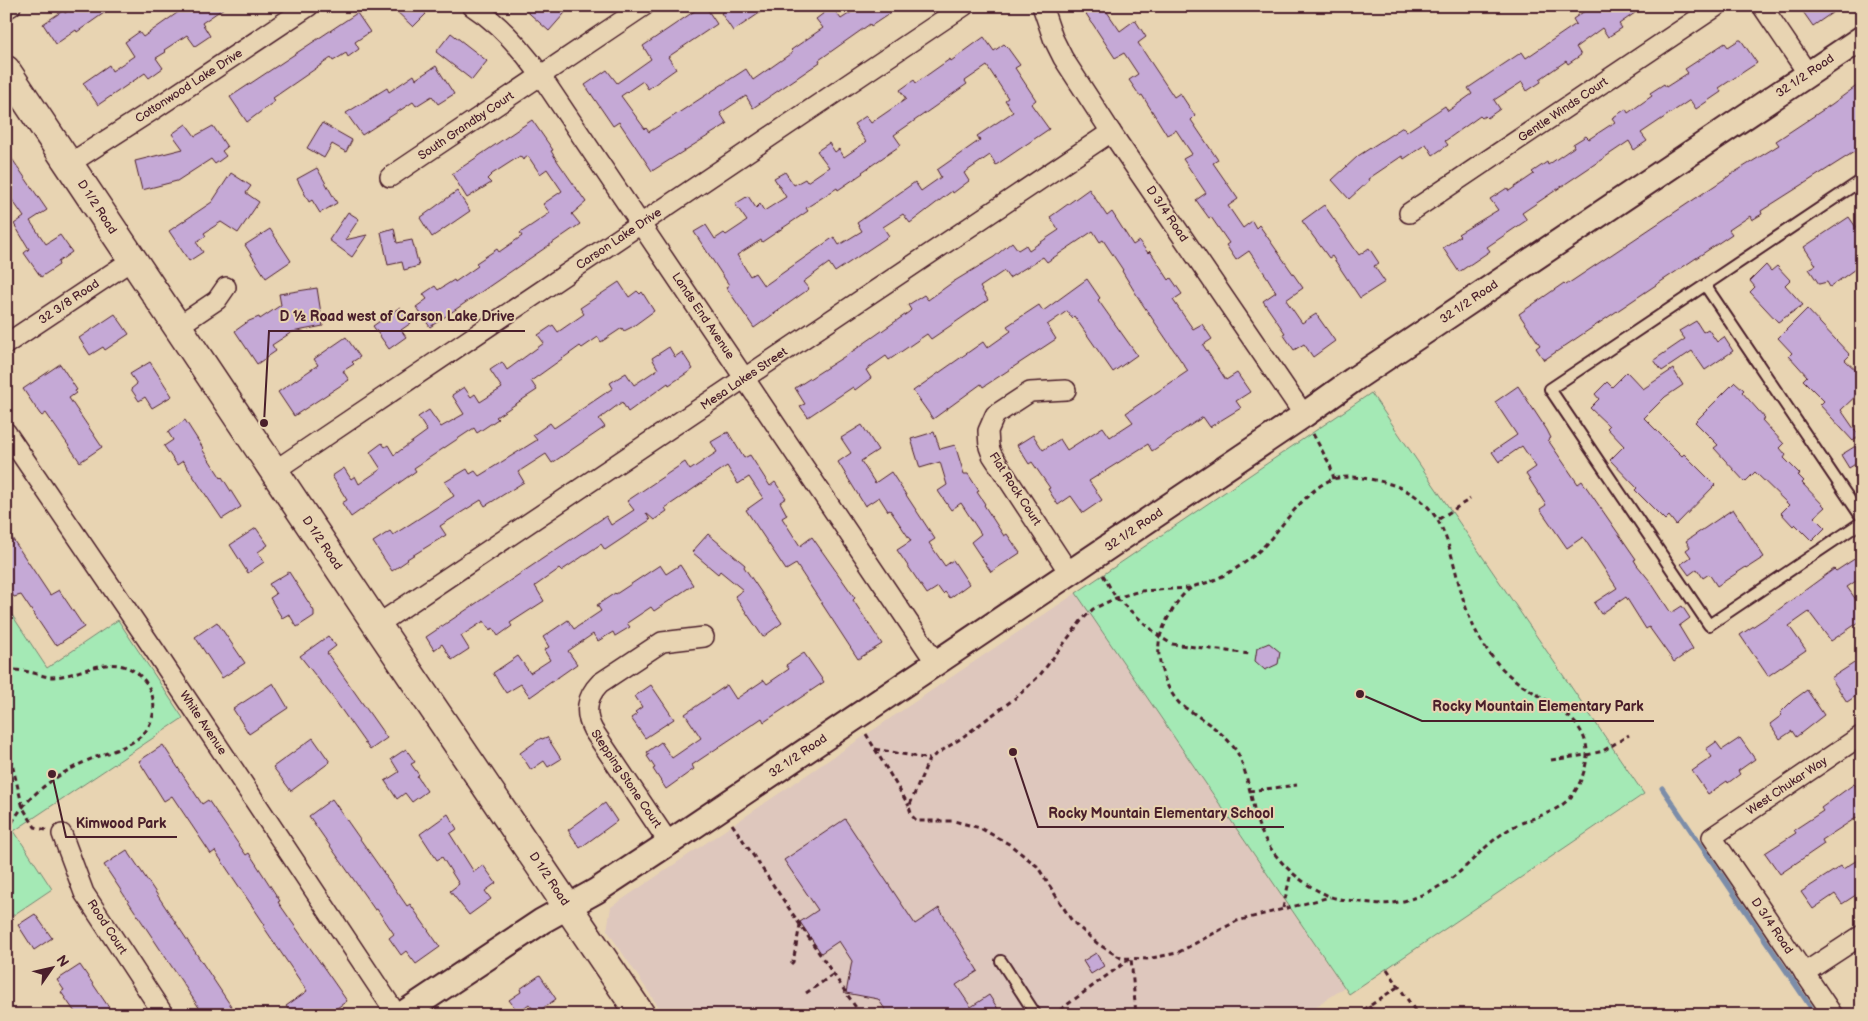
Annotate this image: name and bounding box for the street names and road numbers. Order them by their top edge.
street label: Cottonwood Lake Drive [132,46,246,126]
street label: 32 1/2 Road [1773,51,1837,101]
street label: Gentle Winds Court [1515,74,1611,146]
street label: South Grandby Court [415,88,517,164]
street label: D 1/2 Road [74,177,120,237]
street label: D 3/4 Road [1143,183,1191,245]
street label: Carson Lake Drive [573,205,665,273]
street label: Lands End Avenue [668,270,738,362]
street label: 32 3/8 Road [36,276,102,328]
street label: 32 1/2 Road [1437,277,1501,327]
street label: Mesa Lakes Street [698,344,791,414]
street label: Flat Rock Court [986,450,1044,529]
street label: 32 1/2 Road [1102,505,1166,555]
street label: D 1/2 Road [299,513,345,573]
street label: White Avenue [176,688,230,758]
street label: Stepping Stone Court [587,727,665,831]
street label: 32 1/2 Road [766,731,830,781]
street label: West Chukar Way [1744,753,1831,819]
street label: D 1/2 Road [526,849,572,909]
street label: D 3/4 Road [1748,895,1796,957]
street label: Rood Court [84,897,130,957]

